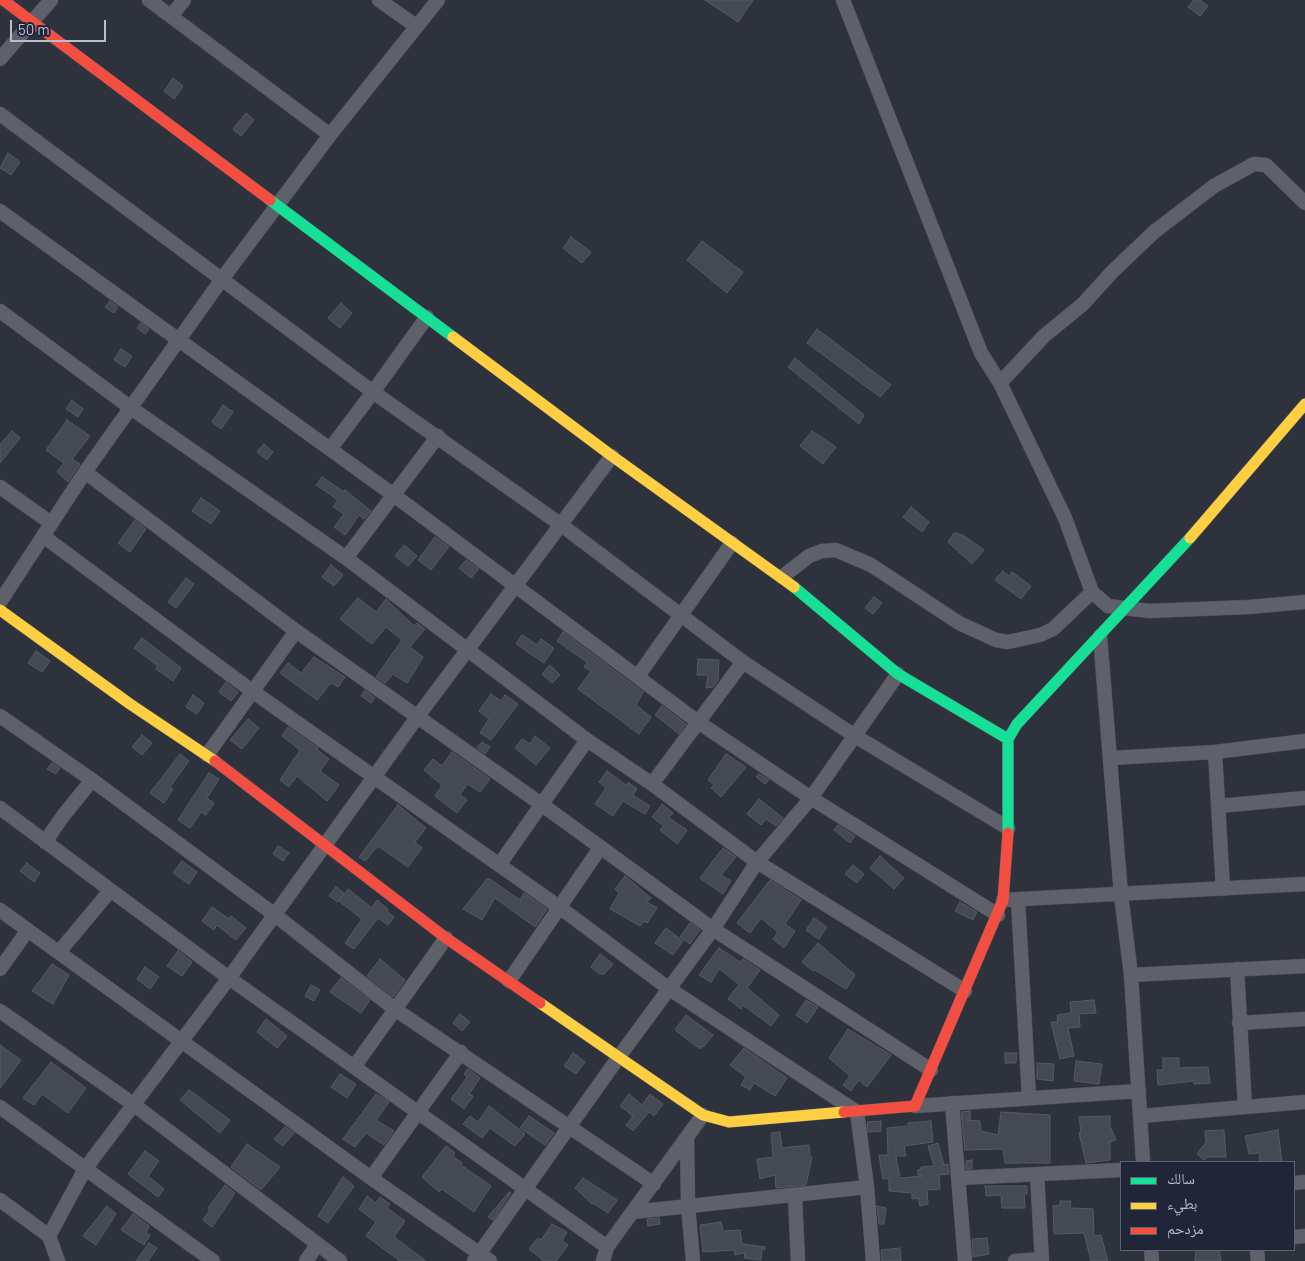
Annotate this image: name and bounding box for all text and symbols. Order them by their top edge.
scale bar [12,10,109,42]
text: 50 m [18,20,50,38]
legend [1120,1161,1295,1251]
text: سالك [1167,1169,1195,1187]
text: بطيء [1167,1194,1197,1212]
text: مزدحم [1167,1219,1204,1237]

